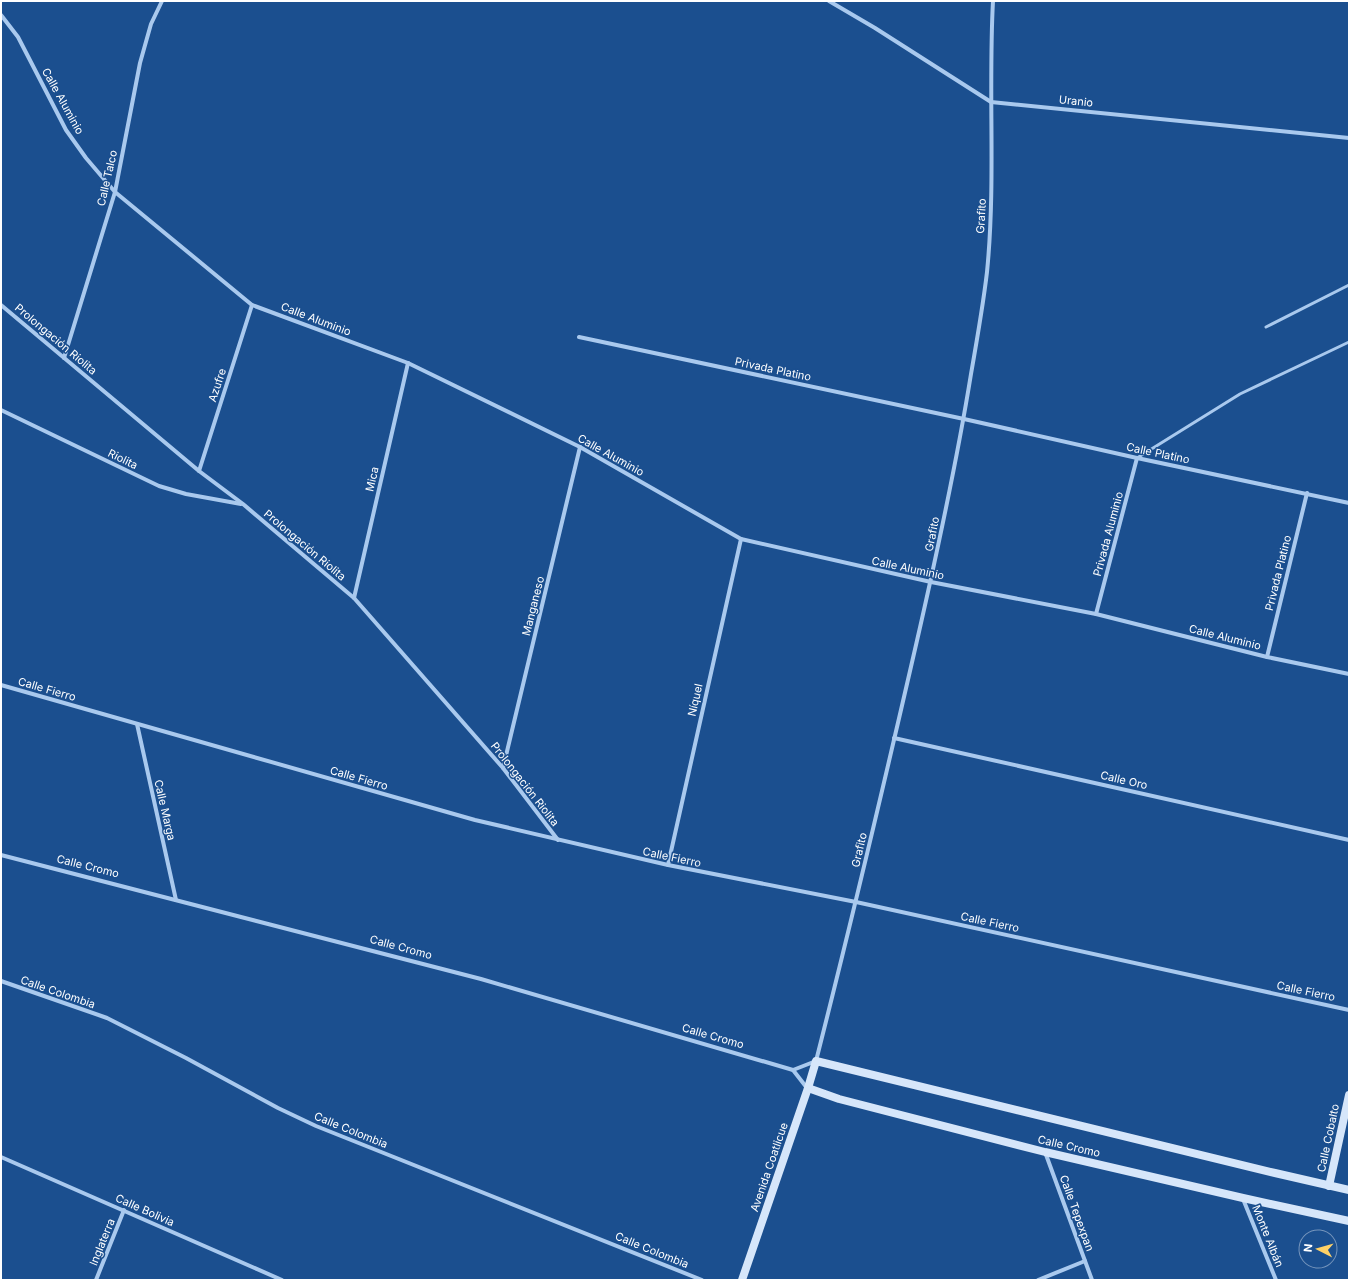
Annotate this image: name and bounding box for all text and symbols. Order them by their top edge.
street label: Calle Aluminio [39,65,87,137]
street label: Uranio [1058,92,1094,110]
street label: Calle Talco [94,148,120,207]
street label: Grafito [973,198,989,234]
street label: Calle Aluminio [279,299,353,339]
street label: Prolongación Riolita [12,301,100,377]
street label: Privada Platino [734,354,813,384]
street label: Azufre [205,366,229,404]
street label: Calle Aluminio [575,431,647,479]
street label: Calle Platino [1125,439,1191,467]
street label: Riolita [106,446,140,472]
street label: Mica [362,465,382,493]
street label: Privada Aluminio [1090,490,1126,578]
street label: Prolongación Riolita [261,507,349,583]
street label: Grafito [922,515,942,553]
street label: Privada Platino [1262,533,1294,612]
street label: Calle Aluminio [870,553,946,583]
street label: Manganeso [519,574,547,637]
street label: Calle Aluminio [1187,621,1263,653]
street label: Calle Fierro [16,674,78,704]
street label: Níquel [684,682,706,718]
street label: Prolongación Riolita [488,739,562,829]
street label: Calle Fierro [328,763,390,793]
street label: Calle Oro [1099,768,1149,792]
street label: Calle Marga [151,778,179,842]
street label: Grafito [848,831,870,869]
street label: Calle Fierro [641,844,703,870]
street label: Calle Cromo [55,851,121,881]
street label: Calle Fierro [959,909,1021,935]
street label: Calle Cromo [368,932,434,962]
street label: Calle Colombia [19,973,97,1011]
street label: Calle Fierro [1275,978,1337,1004]
street label: Calle Cromo [680,1020,746,1052]
street label: Calle Cobalto [1314,1102,1342,1173]
street label: Calle Colombia [312,1109,390,1151]
street label: Avenida Coatlicue [747,1121,791,1213]
street label: Calle Cromo [1036,1132,1102,1160]
street label: Calle Tepexpan [1057,1173,1097,1253]
street label: Calle Bolivia [113,1191,177,1229]
street label: Monte Albán [1249,1203,1287,1269]
street label: Inglaterra [86,1216,118,1268]
street label: Calle Colombia [613,1229,691,1271]
north arrow [1298,1229,1338,1269]
text: N [1301,1243,1315,1253]

